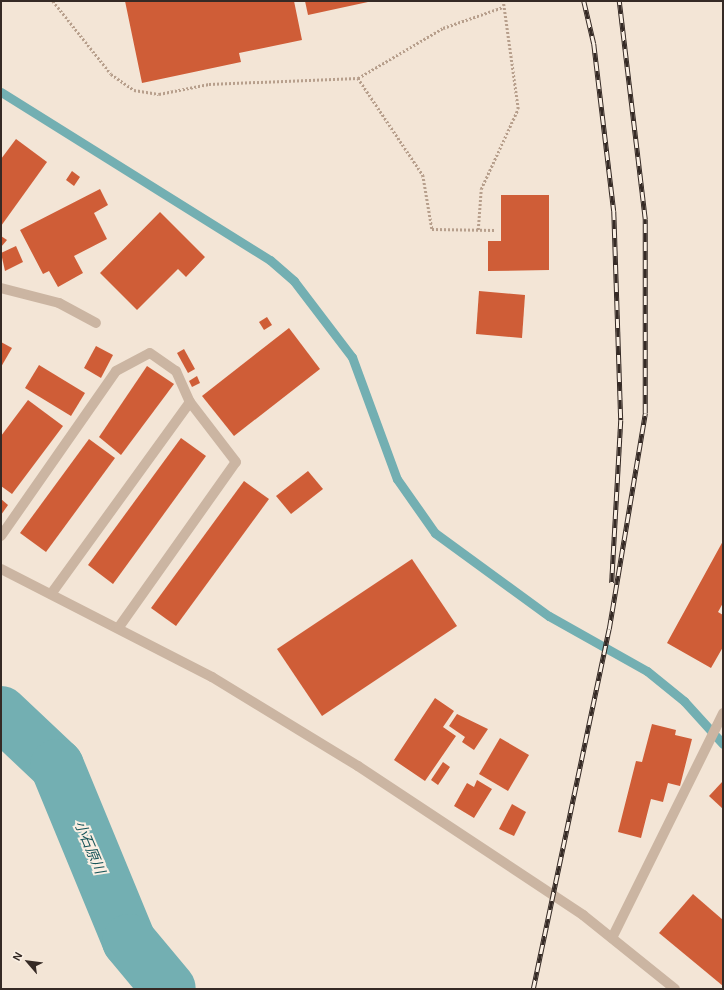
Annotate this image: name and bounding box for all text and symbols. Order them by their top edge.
water label: 小石原川 [71,818,109,876]
north arrow [8,942,48,982]
text: N [10,950,25,963]

